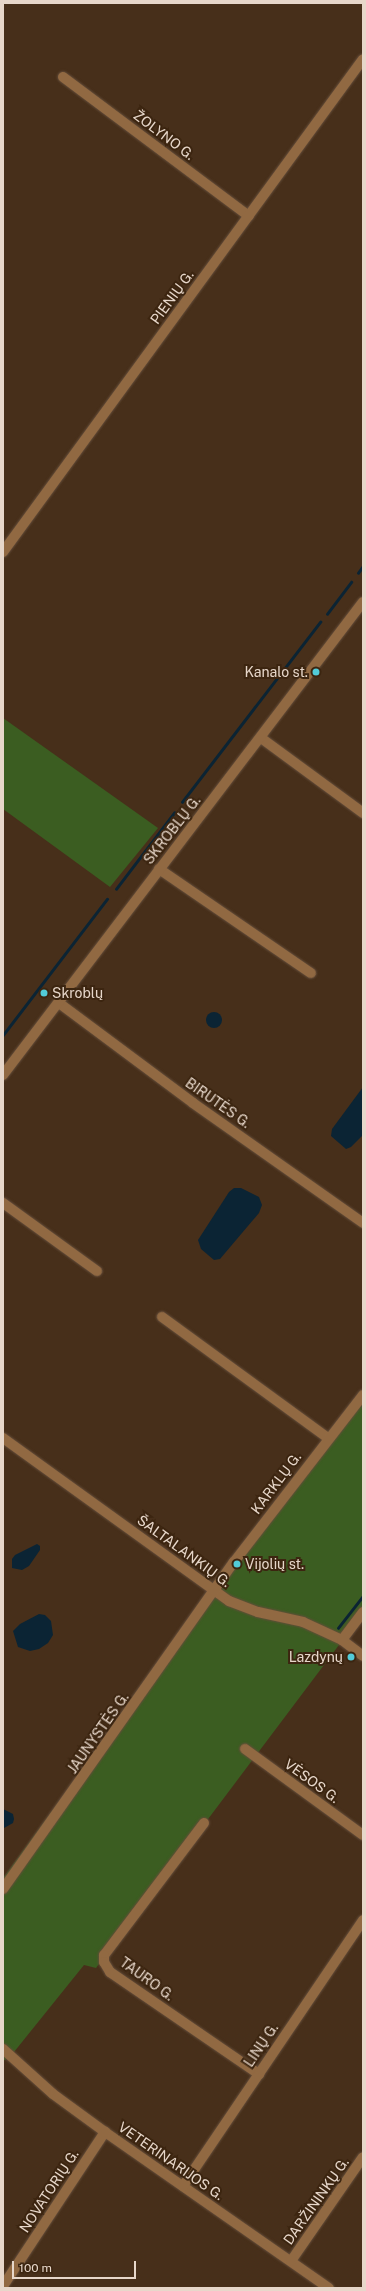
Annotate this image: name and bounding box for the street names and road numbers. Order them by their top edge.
street label: ŽOLYNO G. [130,107,198,163]
street label: PIENIŲ G. [147,267,197,327]
street label: SKROBLŲ G. [140,792,204,868]
street label: BIRUTĖS G. [182,1074,254,1132]
street label: KARKLŲ G. [247,1449,305,1517]
street label: ŠALTALANKIŲ G. [134,1511,234,1591]
street label: JAUNYSTĖS G. [64,1689,132,1777]
street label: VĖSOS G. [281,1755,343,1807]
street label: TAURO G. [117,1954,177,2004]
street label: LINŲ G. [240,2020,282,2070]
street label: VETERINARIJOS G. [115,2118,227,2204]
street label: NOVATORIŲ G. [16,2146,82,2236]
street label: DARŽININKŲ G. [280,2154,352,2248]

